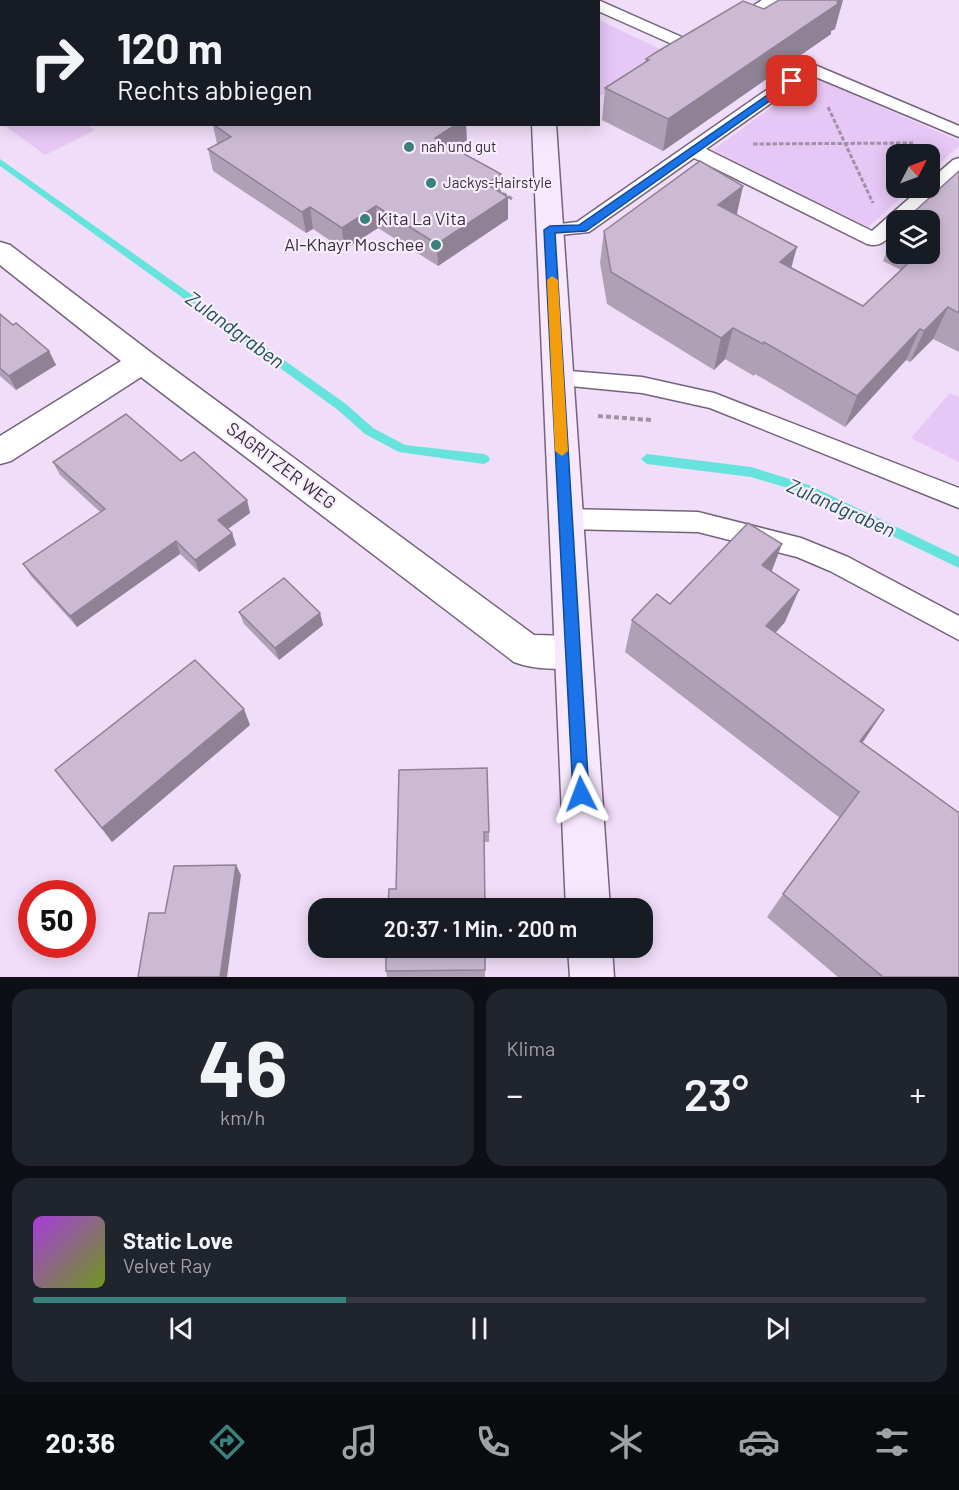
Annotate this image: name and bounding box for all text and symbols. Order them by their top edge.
text: 120 m [117,22,223,72]
icon: right [18,24,96,102]
pin [766,55,817,106]
icon: arrive [775,64,808,97]
text: Rechts abbiegen [117,73,313,105]
place label: nah und gut [421,137,497,155]
marker: nah und gut [402,140,416,154]
north arrow [886,144,940,198]
map controls [886,144,940,264]
place label: Jackys-Hairstyle [443,173,552,191]
marker: Jackys-Hairstyle [424,176,438,190]
place label: Kita La Vita [377,207,466,229]
button: layers [886,210,940,264]
marker: Kita La Vita [358,212,372,226]
place label: Al-Khayr Moschee [284,233,424,255]
marker: Al-Khayr Moschee [429,238,443,252]
water label: Zulandgraben [182,285,290,373]
street label: SAGRITZER WEG [223,417,341,513]
water label: Zulandgraben [784,473,899,542]
position arrow [549,762,613,826]
speed limit sign: 50 [18,880,96,958]
text: 20:37 · 1 Min. · 200 m [384,915,577,941]
text: 46 [198,1019,287,1113]
text: Klima [507,1036,555,1060]
text: 23° [684,1066,749,1120]
text: − [507,1074,523,1114]
text: + [910,1074,926,1114]
text: km/h [220,1105,265,1129]
text: Static Love [123,1227,233,1253]
text: Velvet Ray [123,1253,212,1277]
icon: previous [165,1312,198,1345]
icon: pause [463,1312,496,1345]
icon: next [761,1312,794,1345]
icon: directions [206,1421,248,1463]
icon: music [339,1421,381,1463]
icon: phone [472,1421,514,1463]
icon: climate [605,1421,647,1463]
icon: car [738,1421,780,1463]
icon: filters [871,1421,913,1463]
text: 20:36 [46,1426,115,1458]

